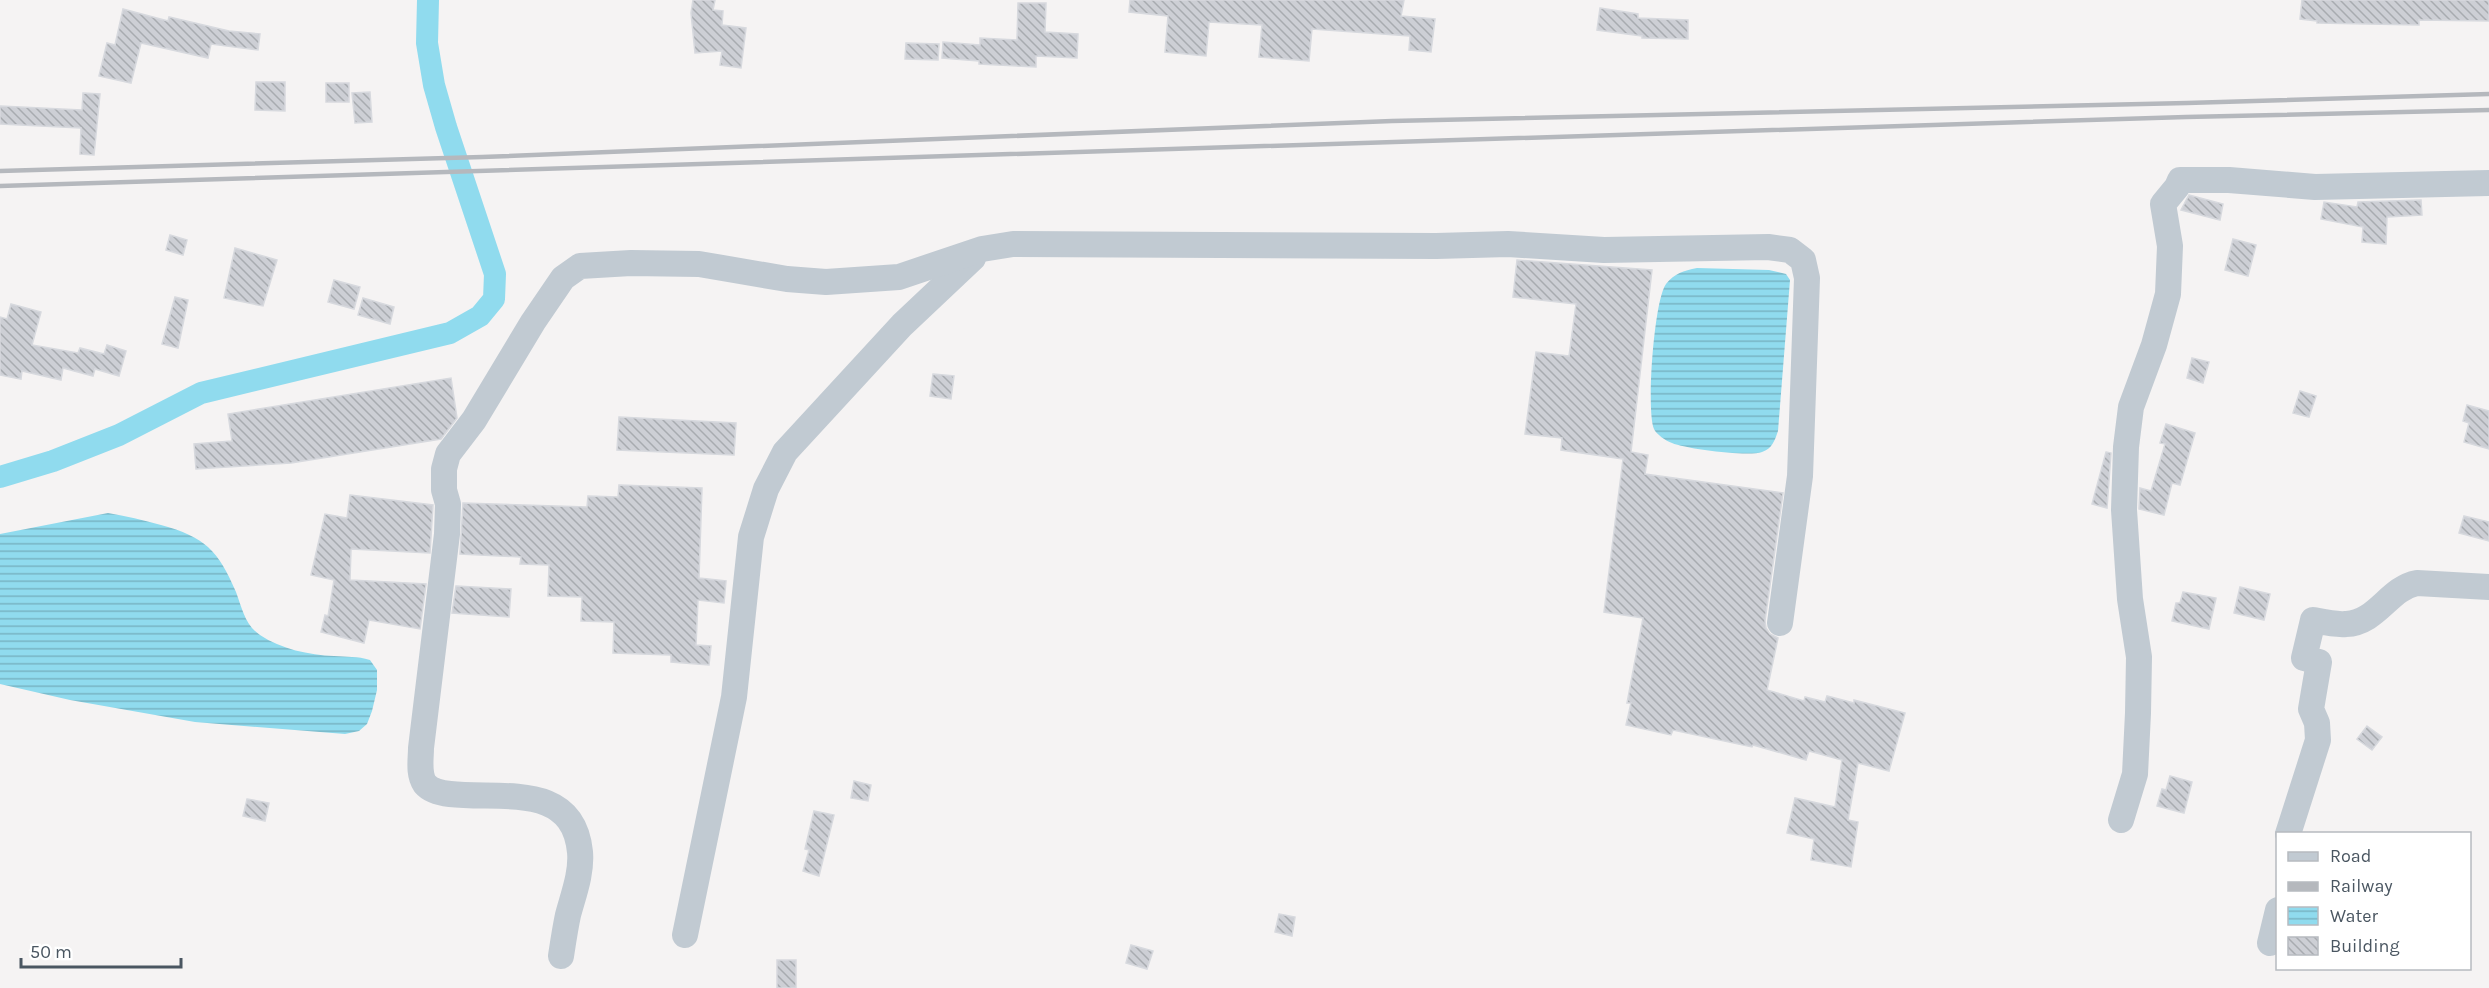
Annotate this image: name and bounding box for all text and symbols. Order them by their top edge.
legend [2276,832,2471,970]
text: Road [2330,845,2371,867]
text: Railway [2330,875,2393,897]
text: Water [2330,905,2378,927]
scale bar [21,931,182,969]
text: Building [2330,935,2400,957]
text: 50 m [30,941,72,963]

